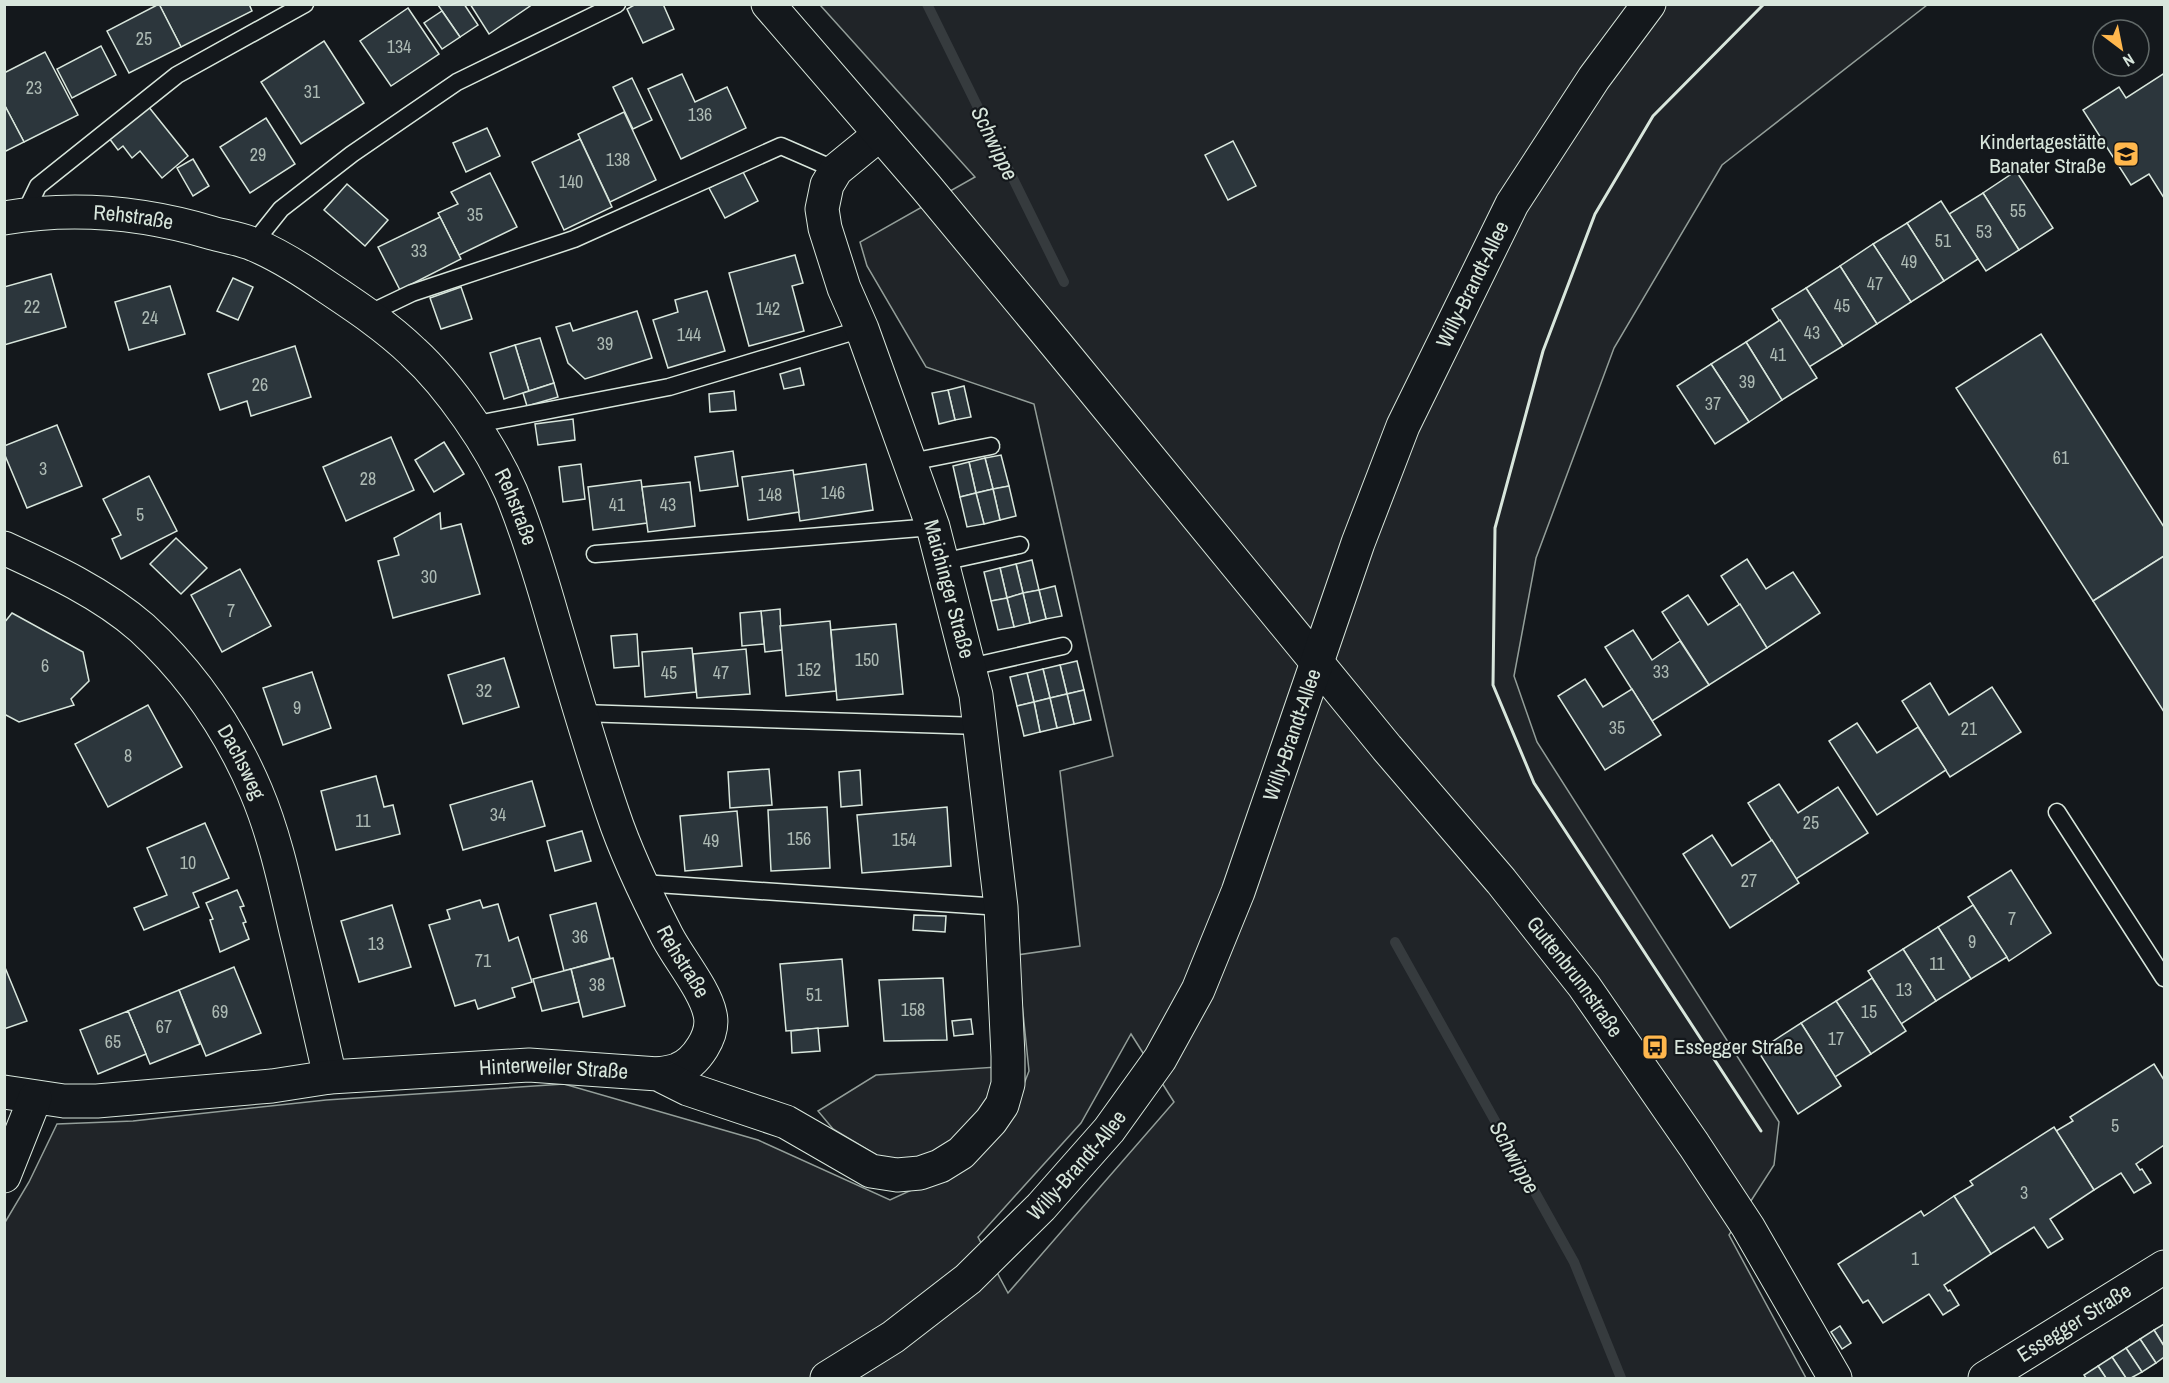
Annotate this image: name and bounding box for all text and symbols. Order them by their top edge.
north arrow [2091,18,2151,78]
house number: 25 [136,26,152,51]
house number: 134 [387,34,411,59]
text: N [2119,49,2139,73]
house number: 23 [26,75,42,100]
house number: 31 [304,79,321,104]
water label: Schwippe [964,101,1026,185]
house number: 136 [688,102,712,127]
place label: Kindertagestätte Banater Straße [1980,127,2106,180]
school or university icon: Kindertagestätte Banater Straße [2111,139,2141,169]
house number: 29 [250,142,266,167]
house number: 138 [606,147,630,172]
house number: 140 [559,169,583,194]
street label: Rehstraße [93,198,176,237]
house number: 55 [2010,198,2026,223]
house number: 35 [467,202,483,227]
street label: Willy-Brandt-Allee [1429,216,1515,352]
house number: 53 [1976,219,1992,244]
house number: 51 [1935,228,1952,253]
house number: 33 [411,238,427,263]
house number: 49 [1901,249,1917,274]
house number: 47 [1867,271,1883,296]
house number: 45 [1834,293,1850,318]
house number: 22 [24,294,40,319]
house number: 142 [756,296,780,321]
house number: 24 [142,305,158,330]
house number: 43 [1804,320,1820,345]
house number: 144 [677,322,701,347]
house number: 39 [597,331,613,356]
house number: 41 [1770,342,1787,367]
house number: 39 [1739,369,1755,394]
house number: 26 [252,372,268,397]
house number: 37 [1705,391,1721,416]
house number: 61 [2053,445,2070,470]
house number: 3 [39,456,47,481]
street label: Rehstraße [488,463,545,549]
house number: 28 [360,466,376,491]
house number: 146 [821,480,845,505]
house number: 148 [758,482,782,507]
house number: 41 [609,492,626,517]
house number: 43 [660,492,676,517]
house number: 5 [136,502,144,527]
street label: Maichinger Straße [917,516,982,662]
house number: 30 [421,564,437,589]
house number: 7 [227,598,235,623]
house number: 150 [855,647,879,672]
house number: 6 [41,653,49,678]
house number: 152 [797,657,821,682]
house number: 33 [1653,659,1669,684]
house number: 45 [661,660,677,685]
house number: 47 [713,660,729,685]
street label: Willy-Brandt-Allee [1255,665,1328,805]
house number: 32 [476,678,492,703]
house number: 9 [293,695,301,720]
house number: 35 [1609,715,1625,740]
house number: 21 [1961,716,1978,741]
street label: Dachsweg [211,719,273,804]
house number: 8 [124,743,132,768]
house number: 34 [490,802,506,827]
house number: 11 [355,808,371,833]
house number: 25 [1803,810,1819,835]
house number: 156 [787,826,811,851]
house number: 154 [892,827,916,852]
house number: 49 [703,828,719,853]
house number: 10 [180,850,196,875]
house number: 27 [1741,868,1757,893]
house number: 7 [2008,906,2016,931]
street label: Guttenbrunnstraße [1520,910,1630,1043]
street label: Rehstraße [650,920,717,1003]
house number: 36 [572,924,588,949]
house number: 9 [1968,929,1976,954]
house number: 13 [368,931,384,956]
house number: 71 [475,948,492,973]
house number: 11 [1929,951,1945,976]
house number: 38 [589,972,605,997]
house number: 13 [1896,977,1912,1002]
house number: 51 [806,982,823,1007]
house number: 158 [901,997,925,1022]
house number: 69 [212,999,228,1024]
house number: 15 [1861,999,1877,1024]
house number: 67 [156,1014,172,1039]
house number: 17 [1828,1026,1844,1051]
house number: 65 [105,1029,121,1054]
bus stop icon: Essegger Straße [1640,1032,1670,1062]
place label: Essegger Straße [1674,1032,1803,1061]
street label: Hinterweiler Straße [478,1050,629,1086]
street label: Willy-Brandt-Allee [1021,1104,1133,1227]
house number: 5 [2111,1113,2119,1138]
water label: Schwippe [1483,1115,1547,1199]
house number: 3 [2020,1180,2028,1205]
house number: 1 [1911,1246,1920,1271]
street label: Essegger Straße [2011,1276,2137,1369]

